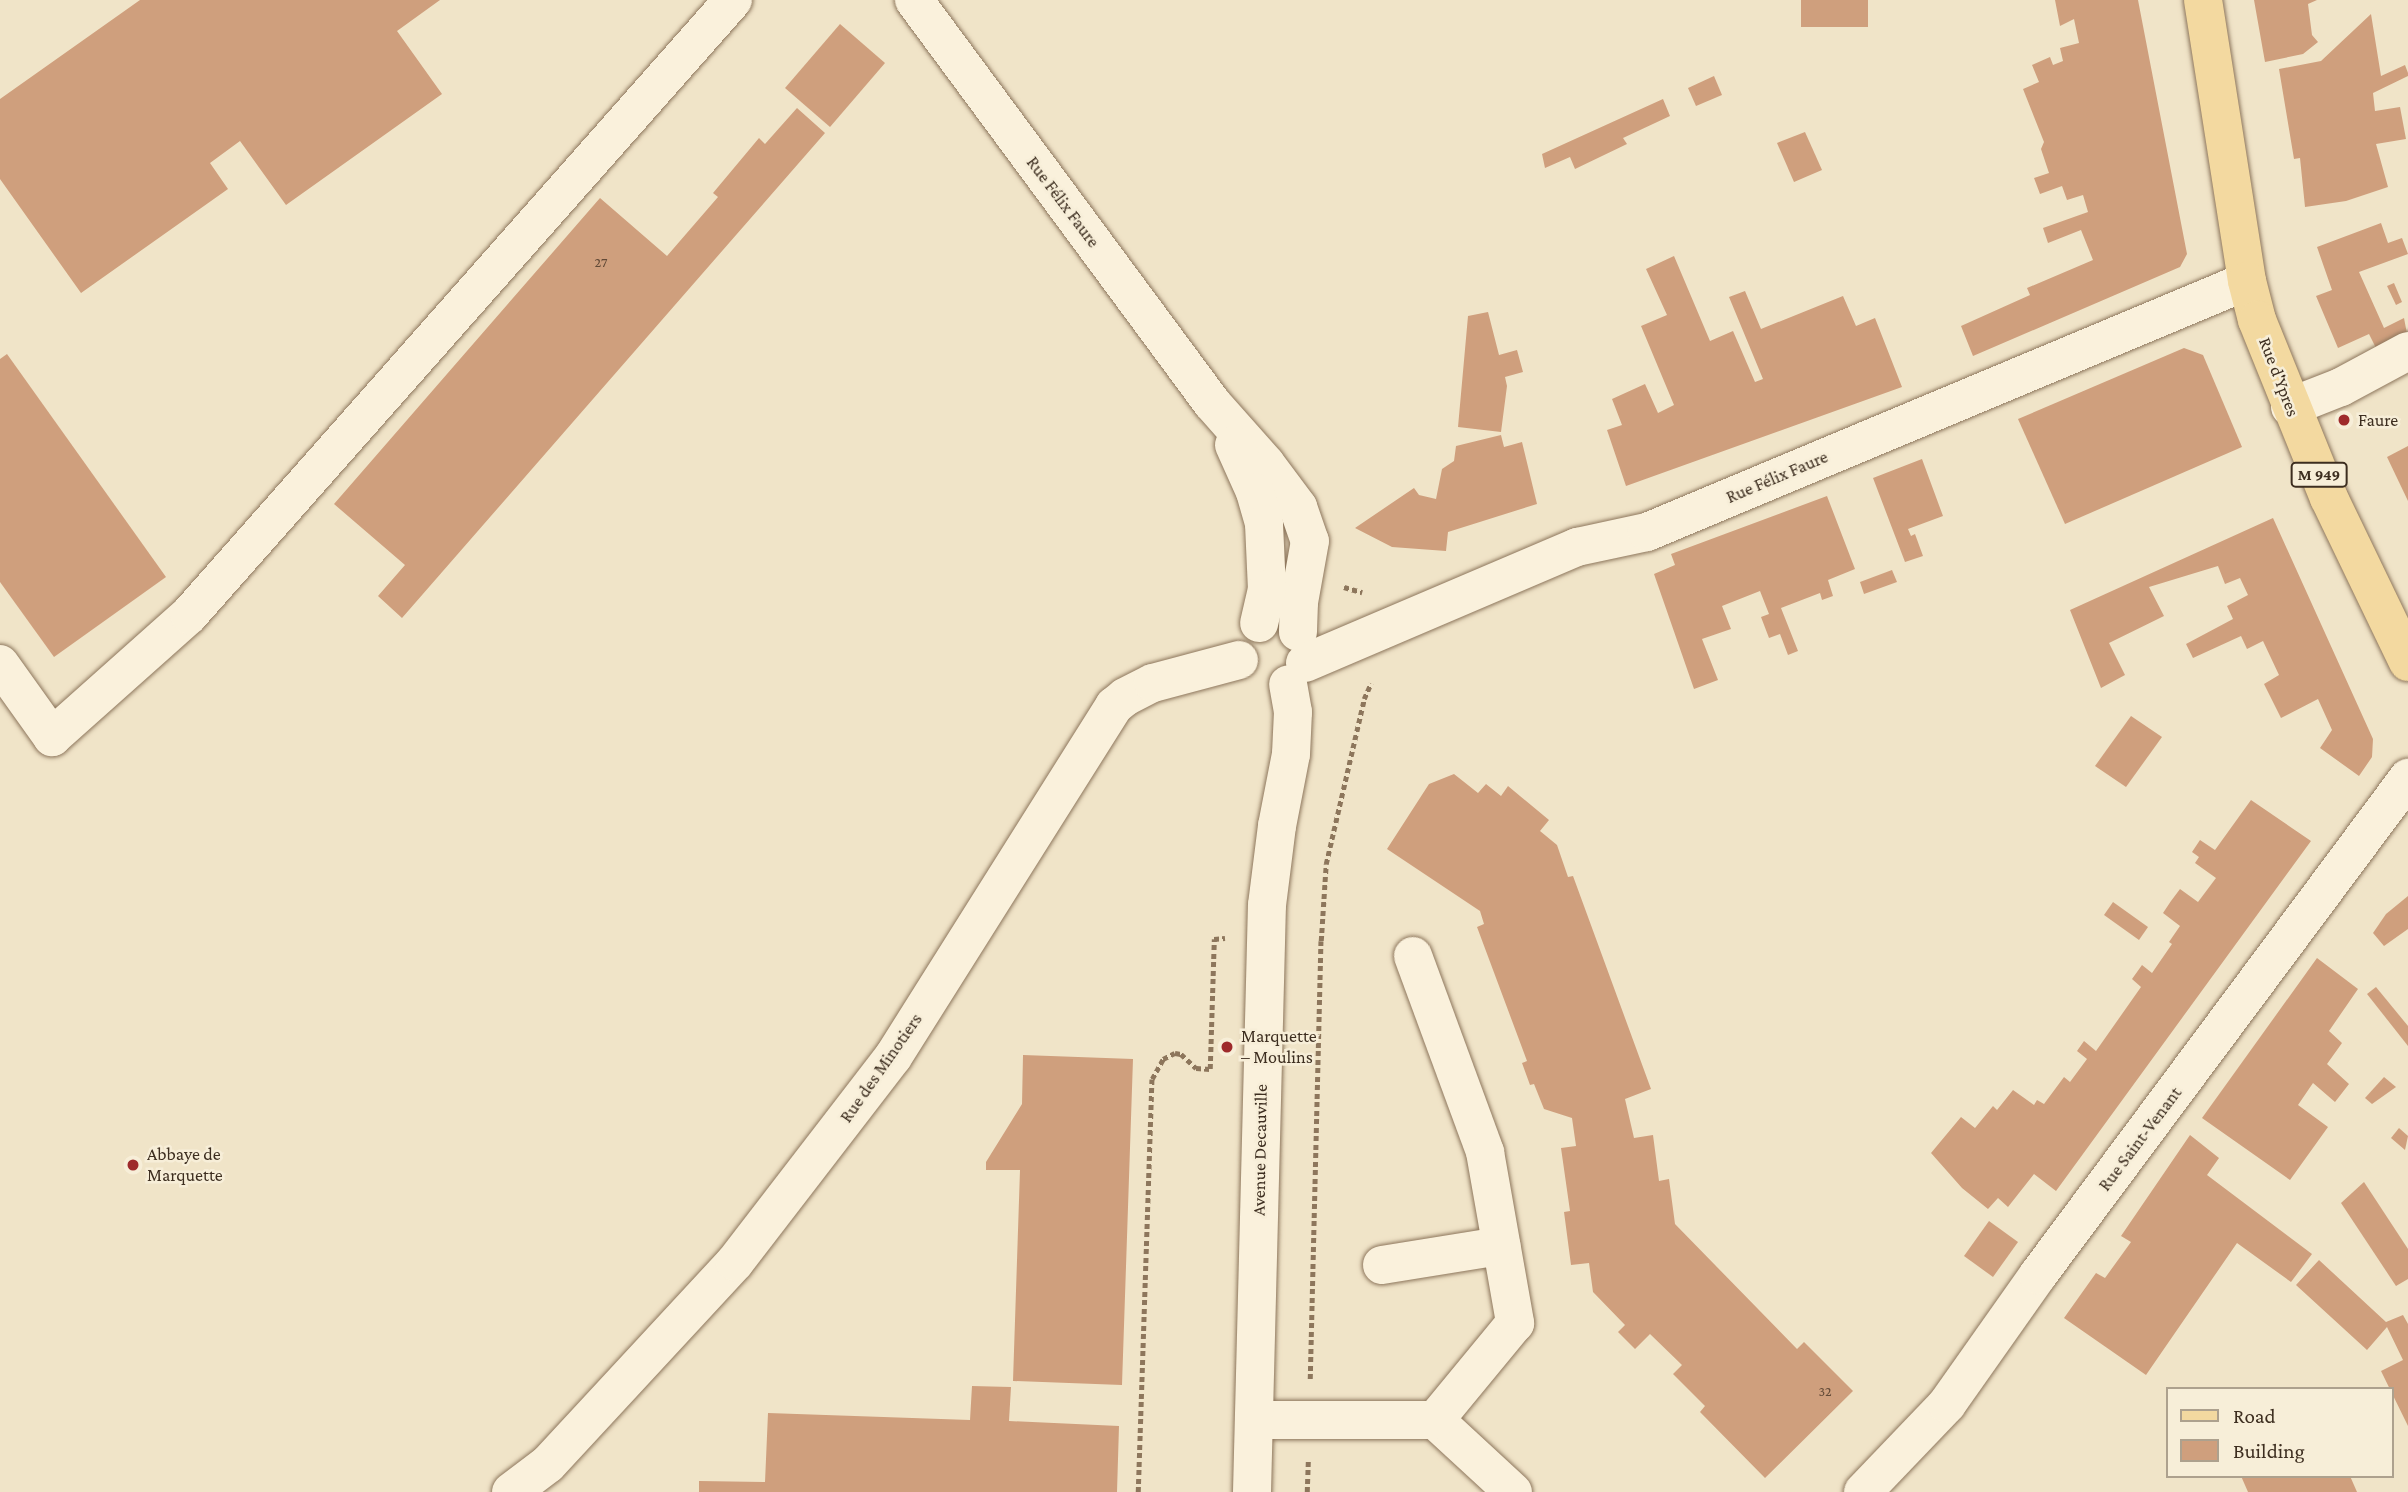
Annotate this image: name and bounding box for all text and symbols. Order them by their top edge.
street label: Rue Félix Faure [1022,152,1104,252]
house number: 27 [595,254,607,270]
street label: Rue d'Ypres [2254,334,2304,420]
place label: Faure [2358,409,2398,431]
marker: Faure [2336,412,2352,428]
street label: Rue Félix Faure [1723,446,1831,508]
road number: M 949 [2289,462,2349,488]
street label: Rue des Minotiers [835,1009,927,1127]
place label: Marquette – Moulins [1241,1026,1317,1068]
marker: Marquette – Moulins [1219,1039,1235,1055]
street label: Rue Saint-Venant [2094,1083,2186,1195]
street label: Avenue Decauville [1248,1084,1272,1216]
place label: Abbaye de Marquette [147,1144,223,1186]
marker: Abbaye de Marquette [125,1157,141,1173]
house number: 32 [1818,1383,1832,1399]
legend [2166,1387,2394,1478]
text: Road [2233,1404,2276,1428]
text: Building [2233,1439,2305,1463]

